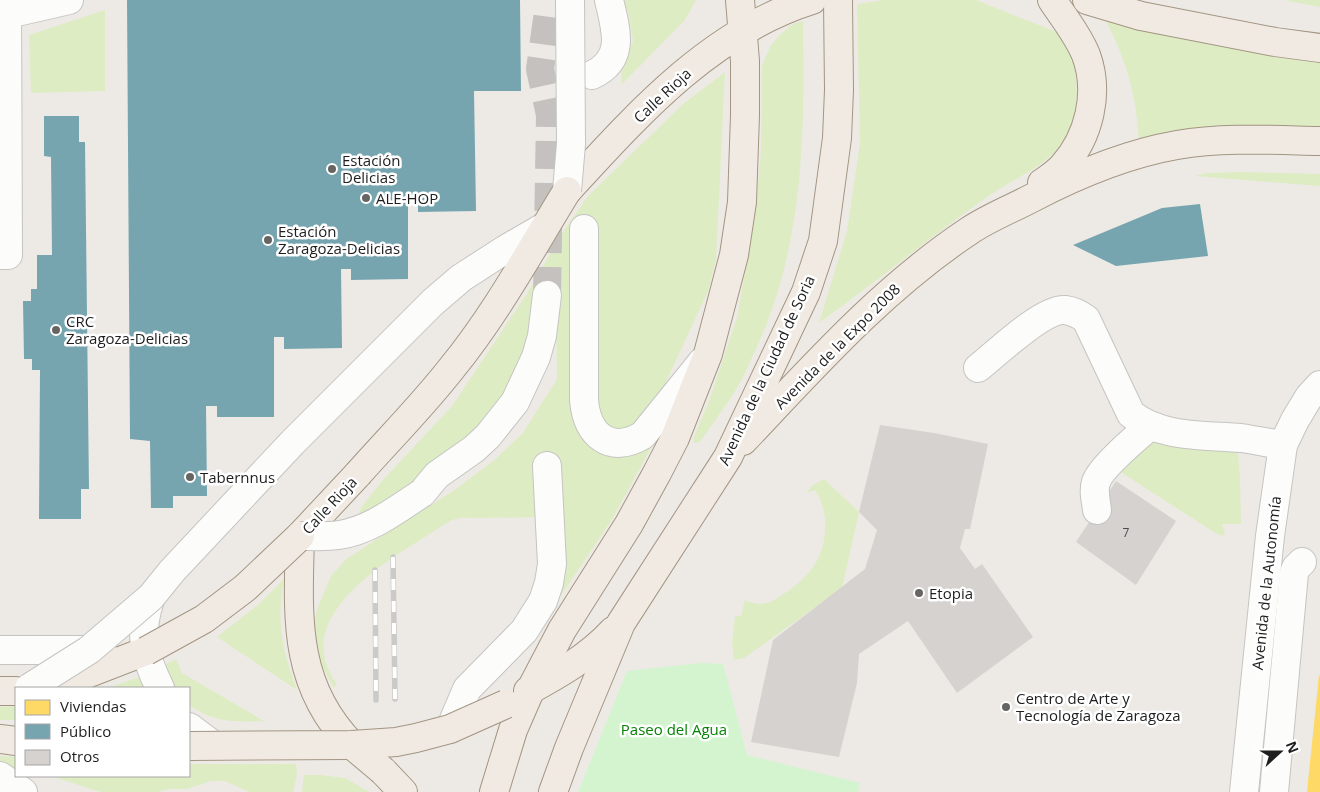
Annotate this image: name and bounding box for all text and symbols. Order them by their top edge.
street label: Calle Rioja [629,63,695,127]
place label: Estación Delicias [342,150,400,187]
marker: Estación Delicias [326,163,338,175]
place label: ALE-HOP [376,188,438,208]
marker: ALE-HOP [360,192,372,204]
place label: Estación Zaragoza-Delicias [278,221,400,258]
marker: Estación Zaragoza-Delicias [262,234,274,246]
street label: Avenida de la Ciudad de Soria [713,272,819,468]
street label: Avenida de la Expo 2008 [770,279,904,413]
place label: CRC Zaragoza-Delicias [66,311,188,348]
marker: CRC Zaragoza-Delicias [50,324,62,336]
place label: Tabernnus [200,467,275,487]
marker: Tabernnus [184,471,196,483]
street label: Calle Rioja [297,472,361,538]
street label: Avenida de la Autonomía [1247,495,1285,671]
house number: 7 [1123,524,1130,541]
place label: Etopia [929,583,973,603]
marker: Etopia [913,587,925,599]
legend [15,687,190,777]
place label: Centro de Arte y Tecnología de Zaragoza [1016,688,1180,725]
text: Viviendas [60,696,126,716]
marker: Centro de Arte y Tecnología de Zaragoza [1000,701,1012,713]
park label: Paseo del Agua [621,719,727,739]
text: Público [60,721,111,741]
north arrow [1255,727,1305,777]
text: N [1282,738,1304,756]
text: Otros [60,746,99,766]

